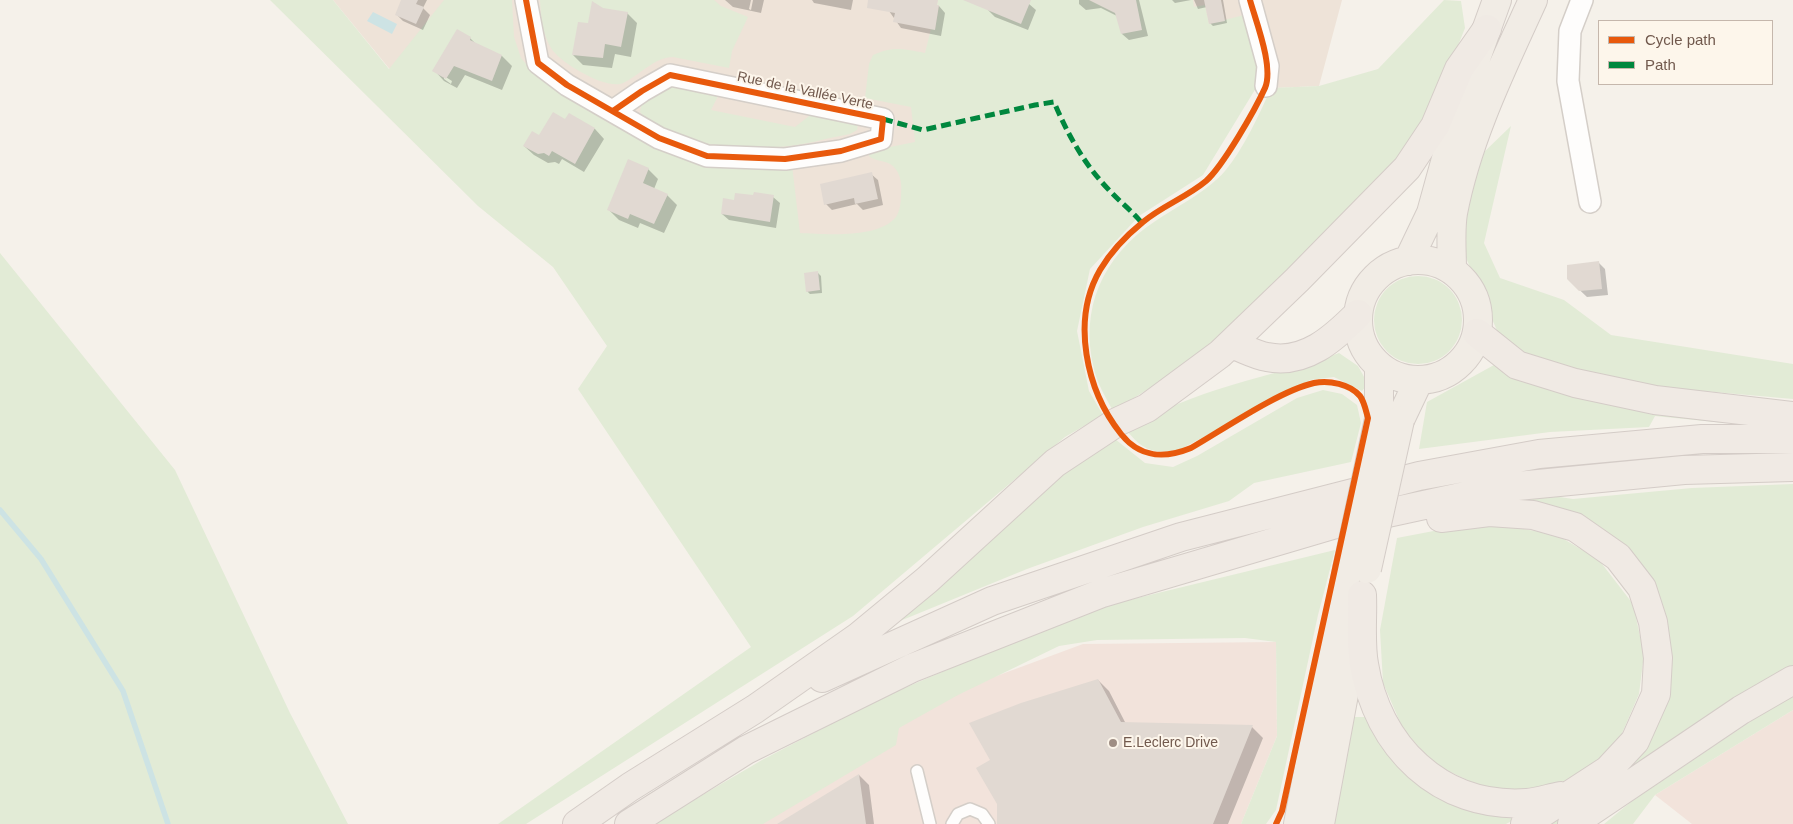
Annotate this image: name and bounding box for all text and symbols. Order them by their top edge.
legend [1598,20,1773,85]
text: Cycle path [1645,31,1716,48]
text: Path [1645,56,1676,73]
street label: Rue de la Vallée Verte [736,68,874,114]
place label: E.Leclerc Drive [1123,735,1218,751]
marker: E.Leclerc Drive [1107,737,1119,749]

